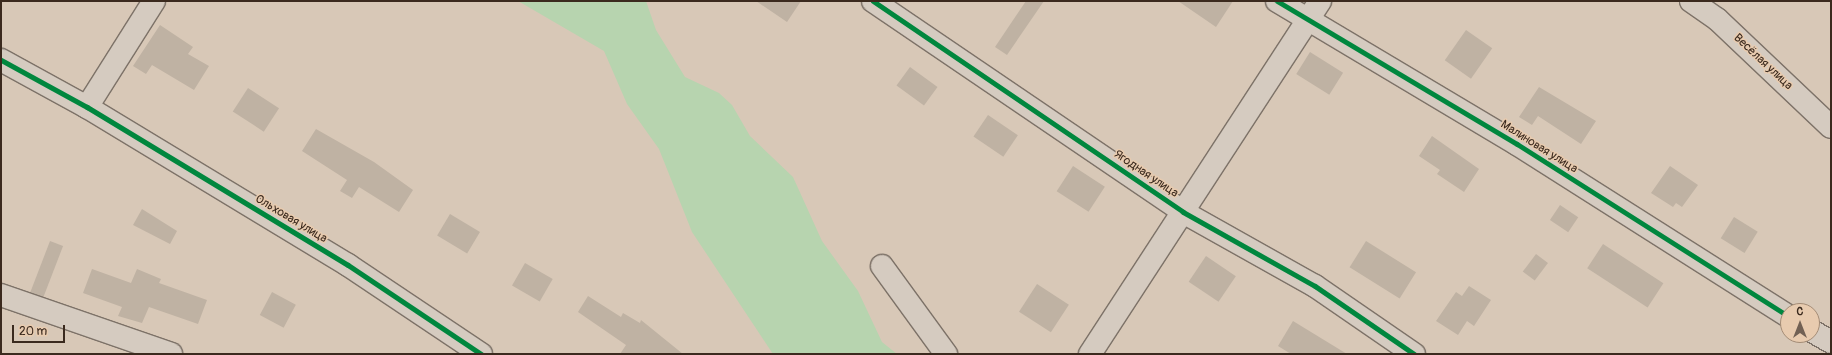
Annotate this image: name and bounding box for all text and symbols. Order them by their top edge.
street label: Весёлая улица [1731,31,1795,93]
street label: Малиновая улица [1498,118,1580,176]
street label: Ягодная улица [1111,147,1181,201]
street label: Ольховая улица [252,192,330,246]
north arrow [1780,303,1820,343]
text: С [1797,305,1803,318]
scale bar [14,317,67,343]
text: 20 m [19,324,47,339]

